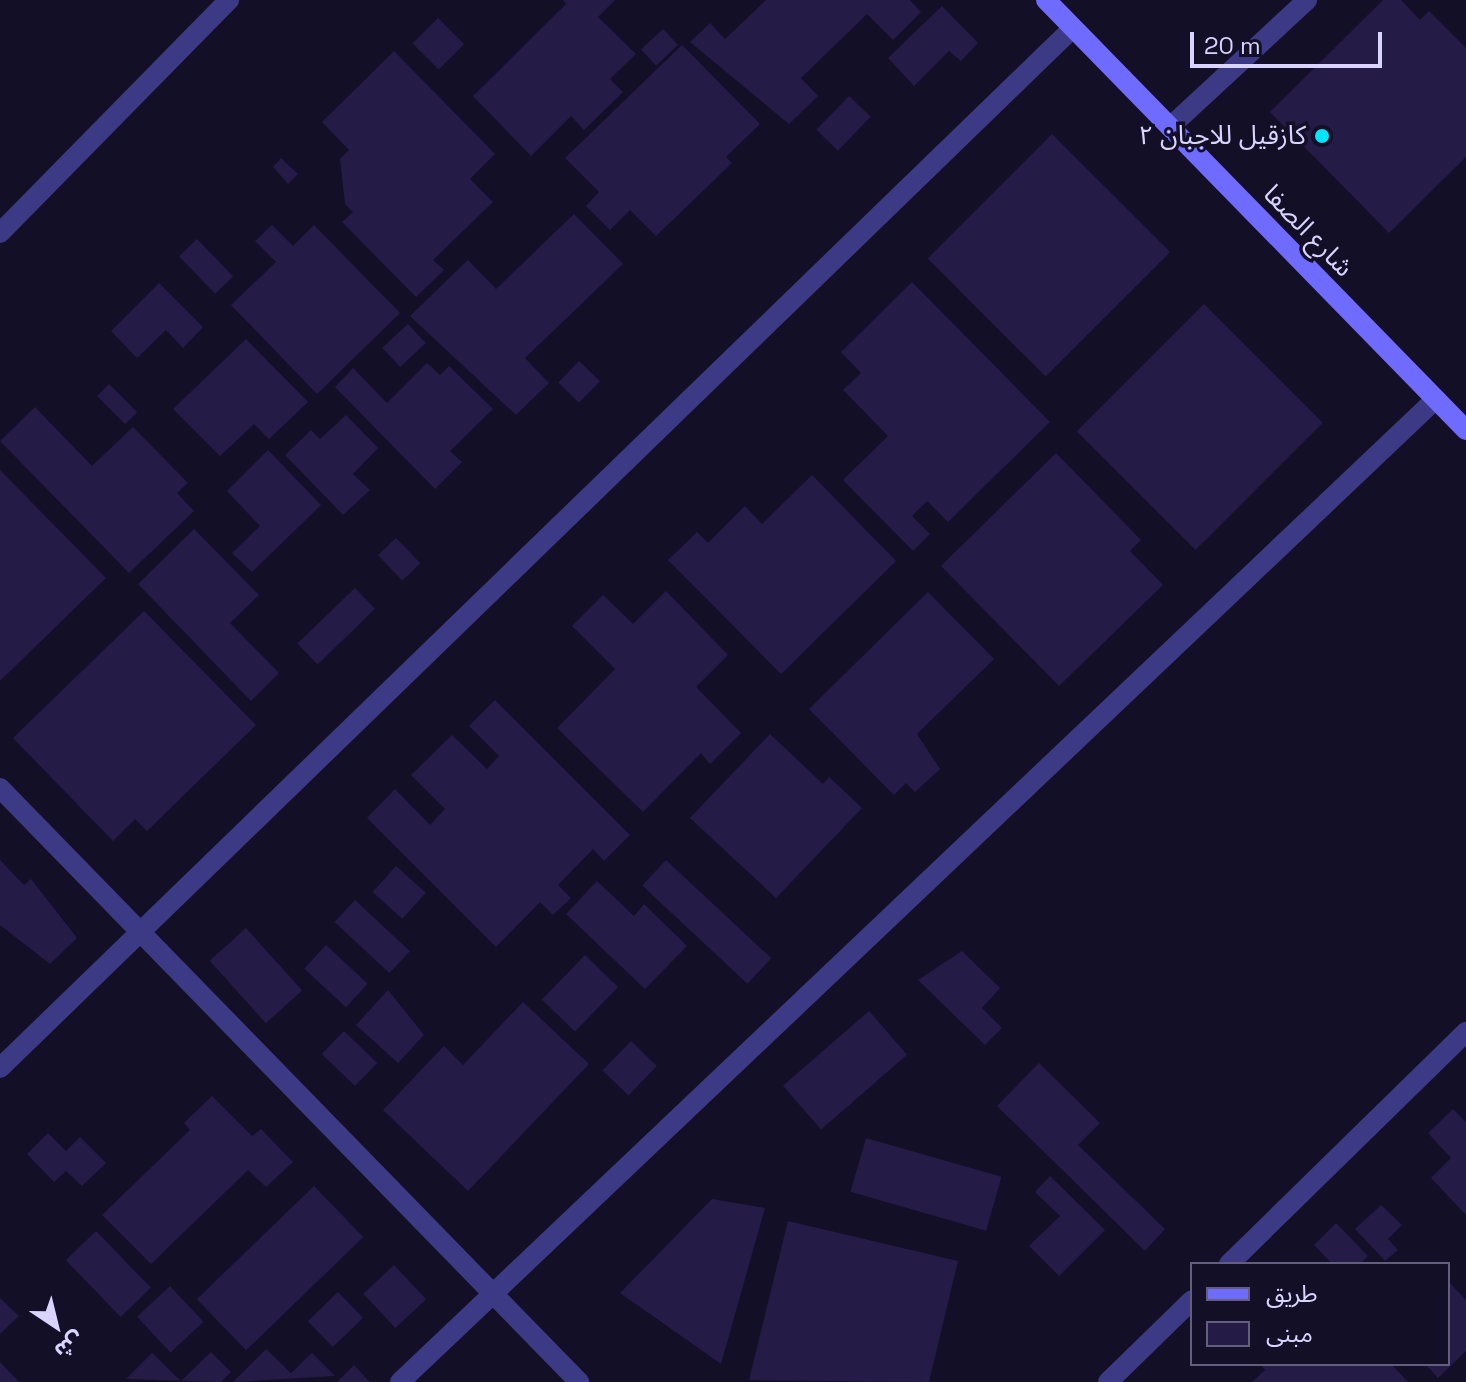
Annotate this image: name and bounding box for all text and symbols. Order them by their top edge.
scale bar [1194,16,1386,66]
text: 20 m [1204,30,1261,61]
place label: كازقيل للاجبان ٢ [1138,120,1306,152]
marker: كازقيل للاجبان ٢ [1313,127,1331,145]
street label: شارع الصفا [1257,179,1359,283]
legend [1190,1262,1450,1366]
text: طريق [1266,1278,1318,1309]
north arrow [16,1286,96,1366]
text: مبنى [1266,1318,1313,1349]
text: ش [49,1326,90,1366]

